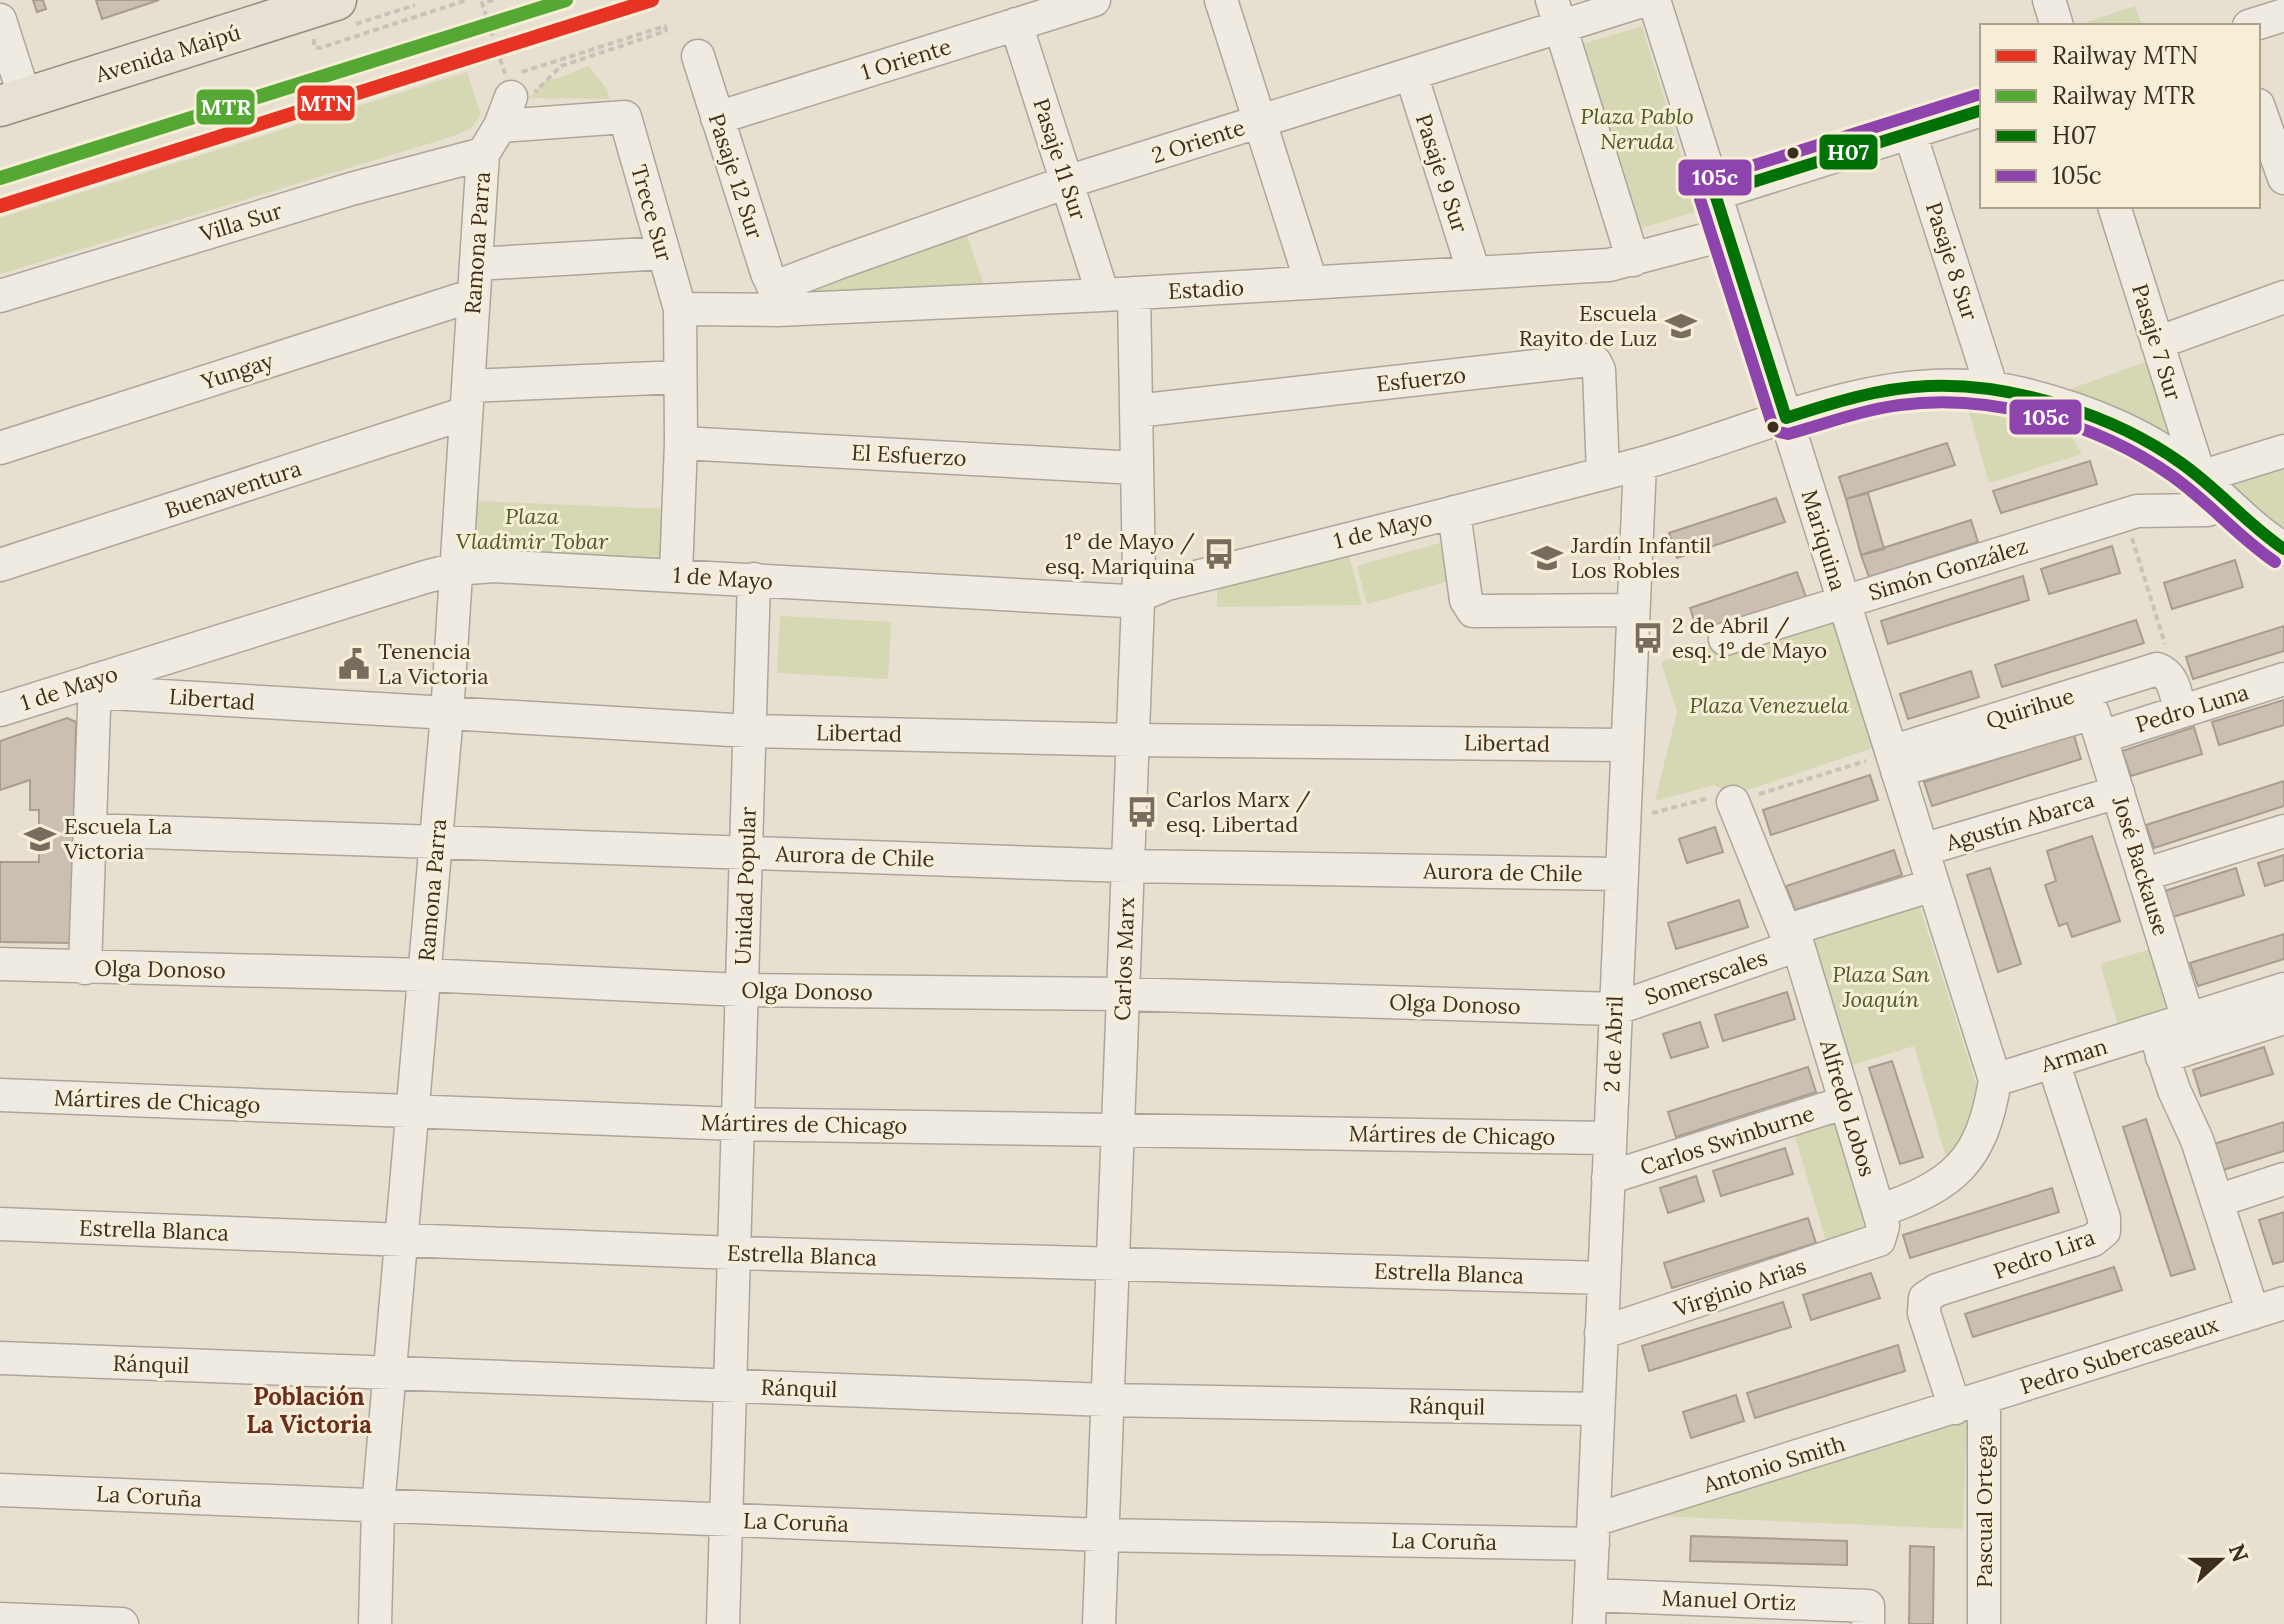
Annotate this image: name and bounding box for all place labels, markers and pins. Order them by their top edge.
unlabelled marker [1785,145,1801,161]
place label: Escuela Rayito de Luz [1519,299,1657,352]
school or university icon: Escuela Rayito de Luz [1664,309,1698,343]
unlabelled marker [1765,419,1781,435]
place label: 1° de Mayo / esq. Mariquina [1045,527,1195,580]
place label: Jardín Infantil Los Robles [1570,531,1711,584]
bus stop icon: 1° de Mayo / esq. Mariquina [1202,537,1236,571]
school or university icon: Jardín Infantil Los Robles [1530,541,1564,575]
place label: 2 de Abril / esq. 1° de Mayo [1672,611,1827,664]
bus stop icon: 2 de Abril / esq. 1° de Mayo [1631,621,1665,655]
place label: Tenencia La Victoria [378,637,489,690]
public building icon: Tenencia La Victoria [337,647,371,681]
place label: Carlos Marx / esq. Libertad [1166,785,1311,838]
bus stop icon: Carlos Marx / esq. Libertad [1125,795,1159,829]
place label: Escuela La Victoria [63,812,172,865]
school or university icon: Escuela La Victoria [23,822,57,856]

